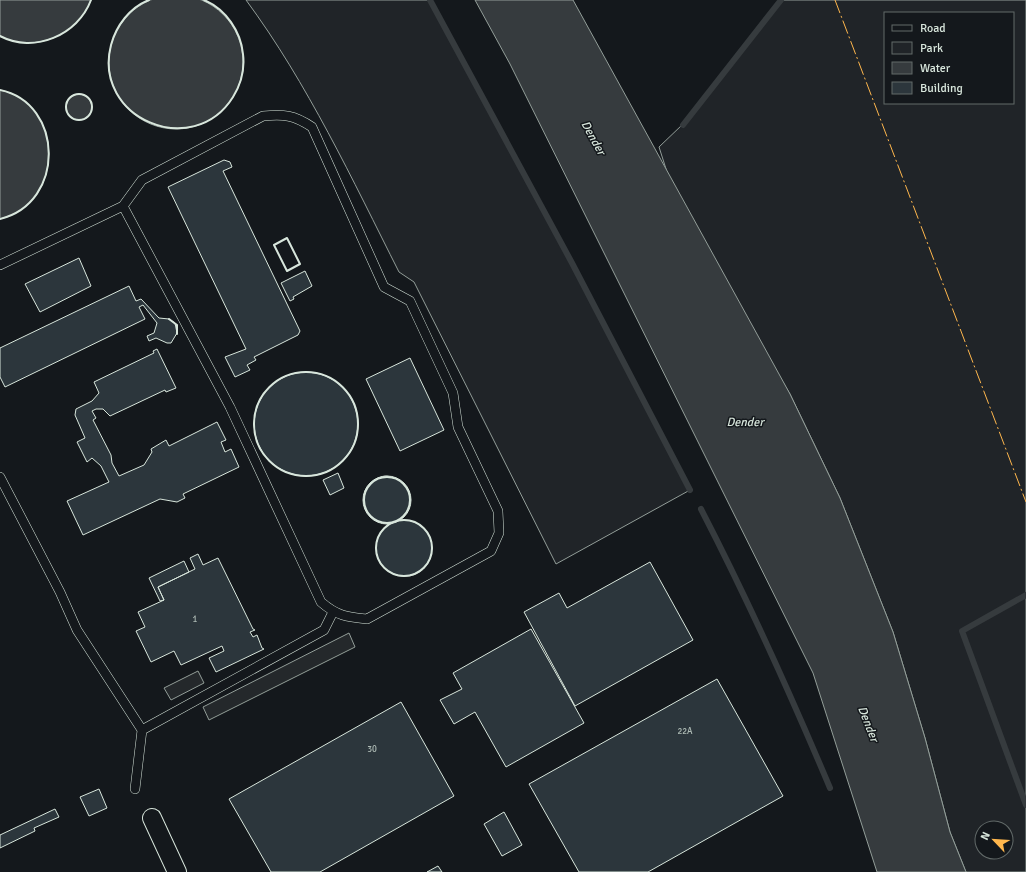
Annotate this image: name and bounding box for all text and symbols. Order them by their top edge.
legend [884,12,1014,104]
text: Road [920,21,946,36]
text: Park [920,41,943,56]
text: Water [920,61,951,76]
text: Building [920,81,963,96]
water label: Dender [577,118,609,159]
water label: Dender [726,415,765,430]
house number: 1 [193,614,198,625]
water label: Dender [854,704,882,745]
house number: 22A [677,726,693,737]
house number: 30 [367,744,377,755]
north arrow [974,820,1014,860]
text: N [978,830,993,842]

